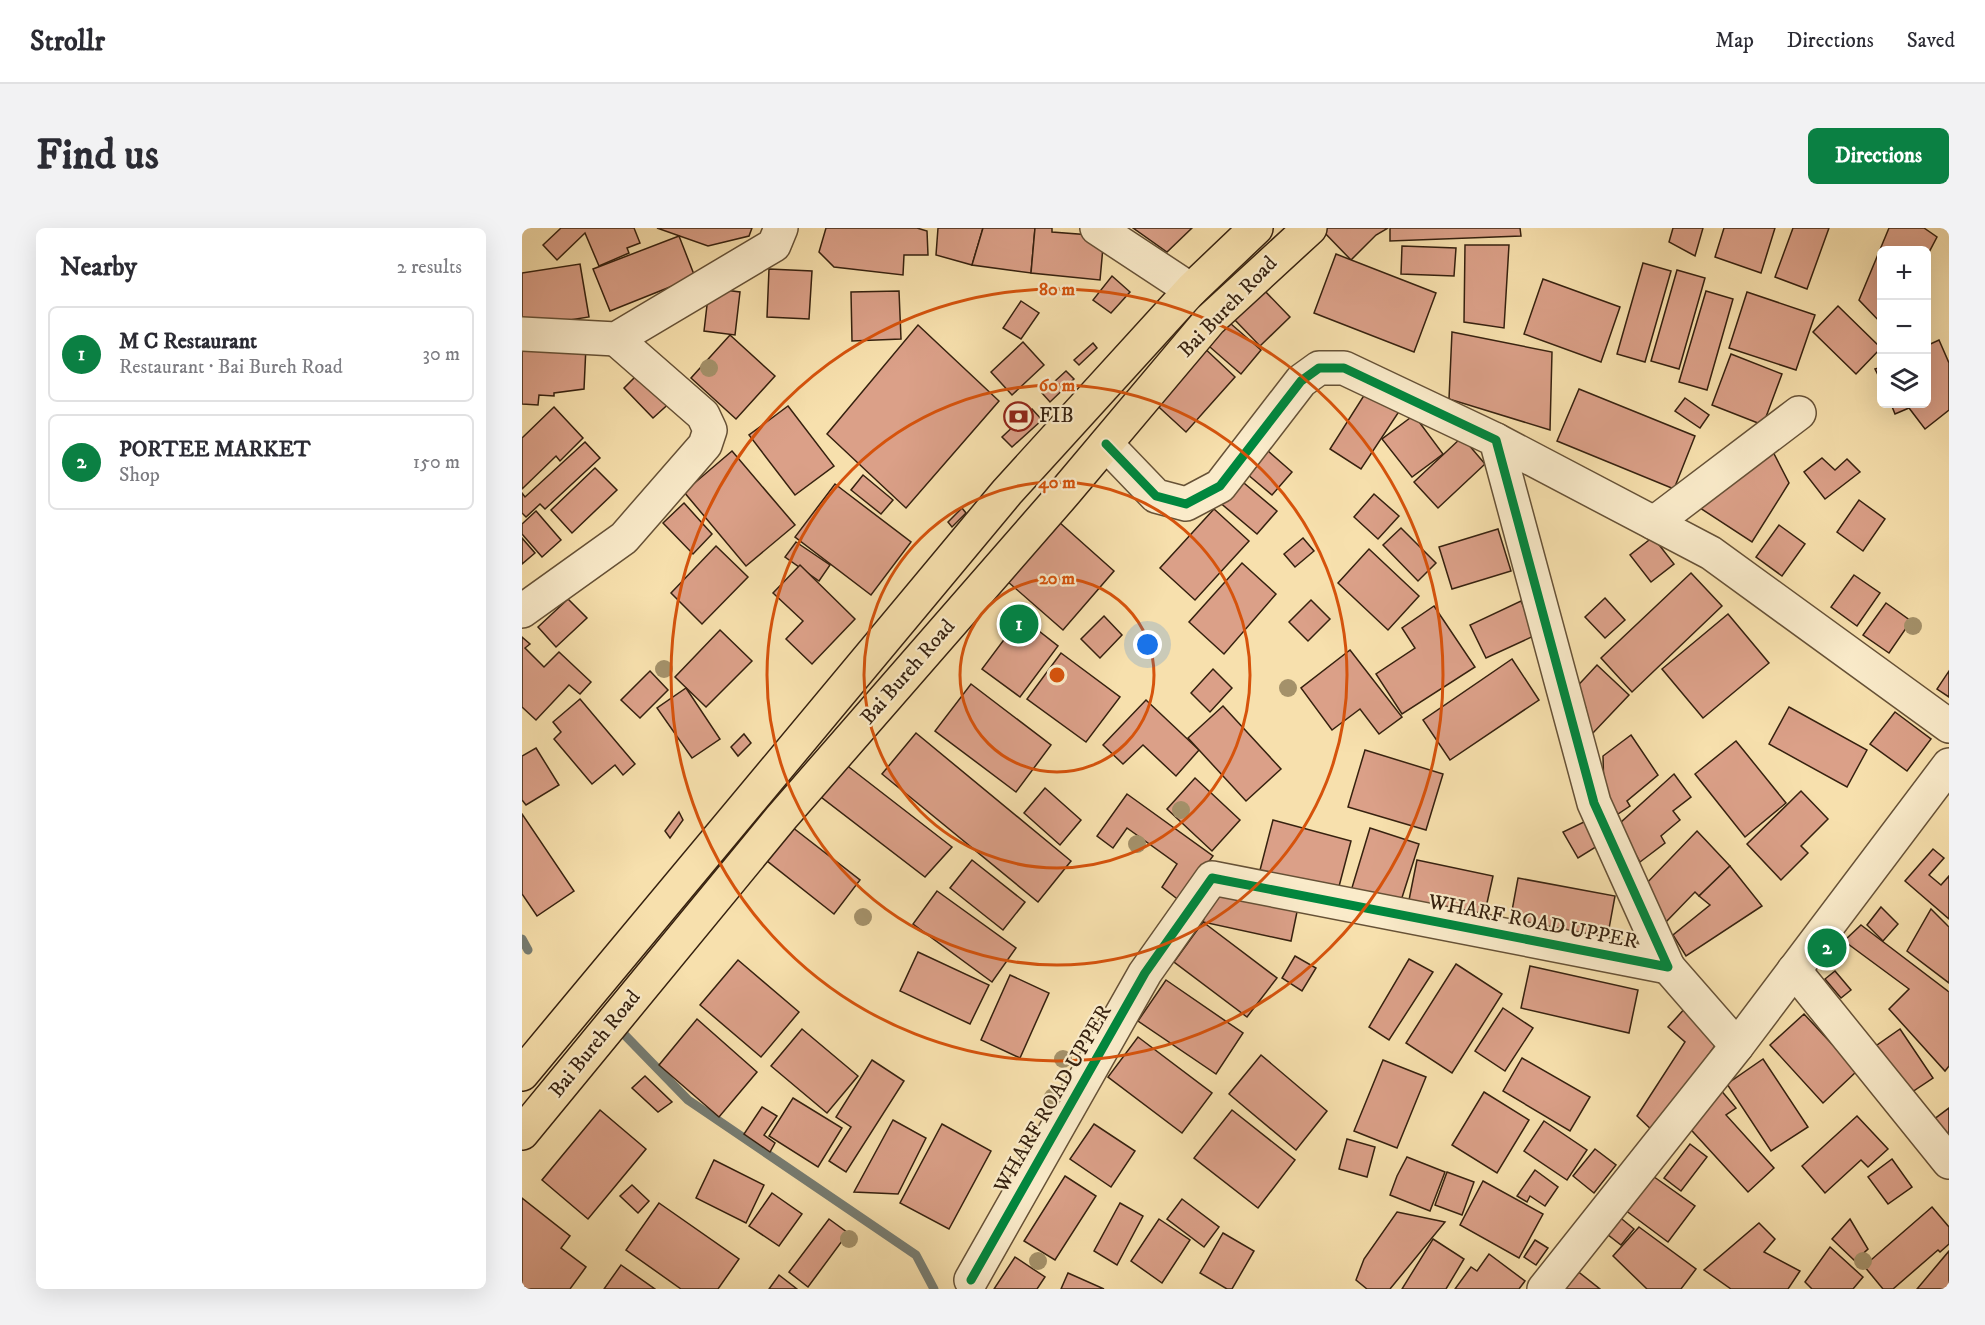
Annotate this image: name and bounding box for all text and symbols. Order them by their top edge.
text: Strollr [30,24,105,59]
text: Map [1715,28,1754,54]
text: Directions [1787,28,1874,54]
text: Saved [1907,28,1955,54]
button: Directions [1808,128,1949,184]
text: Find us [36,130,159,182]
map controls [1877,246,1931,408]
button: + [1877,246,1931,300]
street label: Bai Bureh Road [1173,250,1283,363]
text: Nearby [60,251,137,284]
text: 2 results [397,255,462,280]
text: 80 m [1039,279,1076,301]
button: − [1877,300,1931,354]
text: M C Restaurant [119,328,257,355]
text: 1 [78,342,85,367]
text: 30 m [422,342,460,367]
button: layers [1877,354,1931,408]
text: Restaurant · Bai Bureh Road [119,355,343,380]
text: 60 m [1039,375,1076,397]
bank icon: FIB [1002,400,1034,432]
place label: FIB [1039,403,1074,429]
text: PORTEE MARKET [119,436,311,463]
text: 2 [77,450,86,475]
text: 150 m [413,450,460,475]
text: Shop [119,463,160,488]
text: 40 m [1037,472,1076,494]
text: 20 m [1039,568,1075,590]
pin: 1 [1000,602,1038,646]
street label: Bai Bureh Road [855,614,961,730]
your location [1133,630,1162,659]
centre of rings [1047,665,1067,685]
street label: WHARF ROAD UPPER [1425,889,1640,955]
pin: 2 [1808,926,1846,970]
street label: Bai Bureh Road [544,984,647,1103]
street label: WHARF ROAD UPPER [988,1000,1118,1199]

